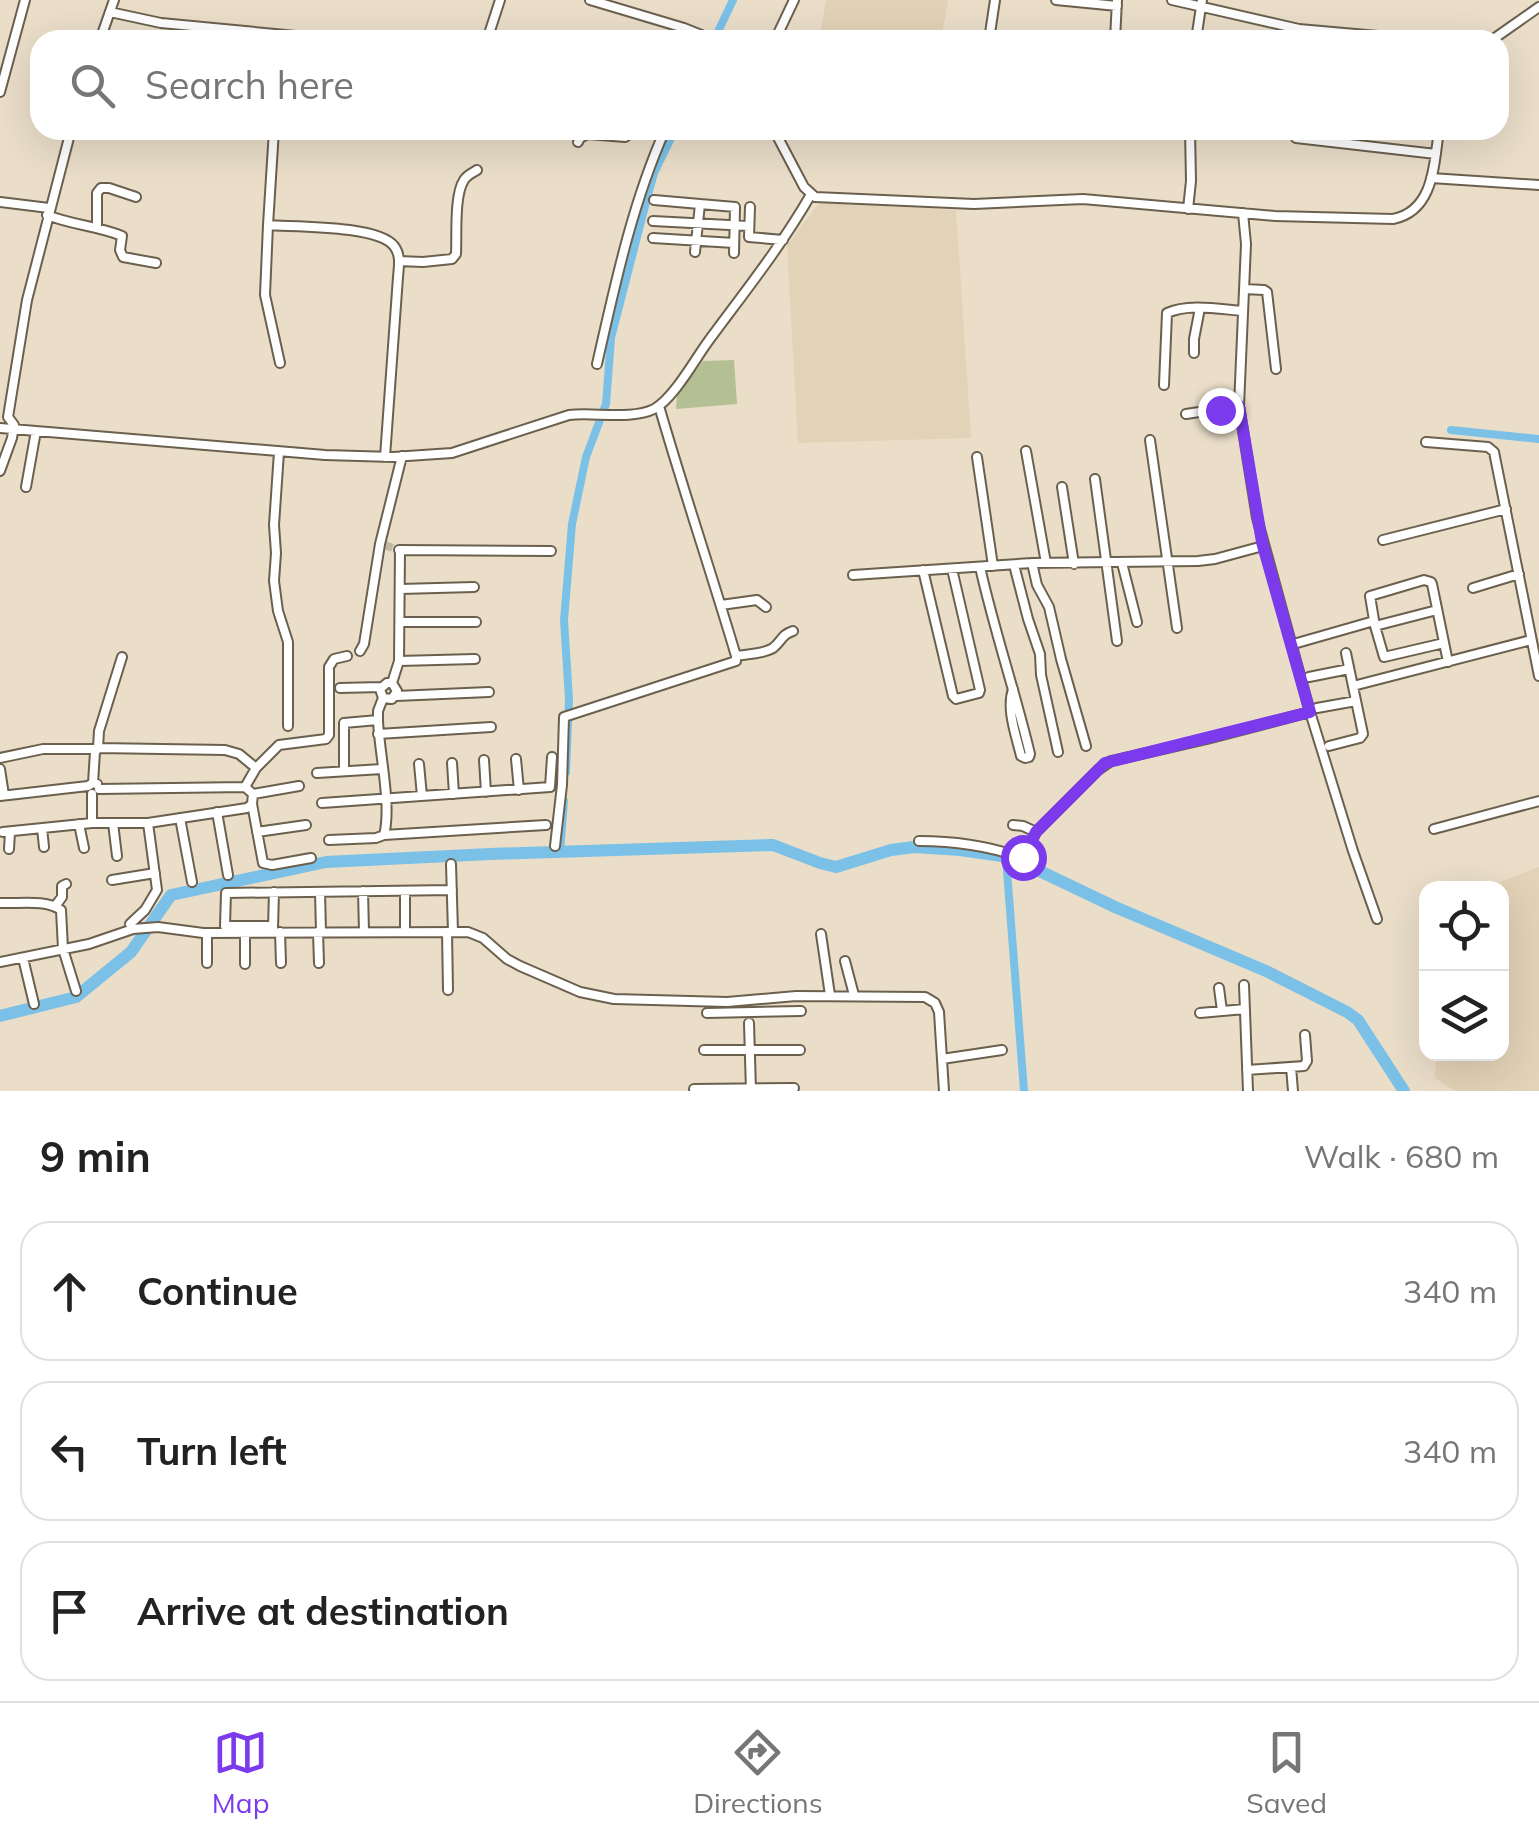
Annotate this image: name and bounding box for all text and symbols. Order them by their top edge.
search box [30,30,1509,140]
icon: search [65,58,120,113]
text: Search here [145,61,354,109]
route end [1198,388,1244,434]
route start [1001,835,1047,881]
map controls [1419,881,1509,1061]
button: locate [1419,881,1509,971]
button: layers [1419,971,1509,1061]
text: 9 min [40,1130,151,1183]
text: Walk · 680 m [1304,1136,1499,1176]
icon: ahead [42,1264,97,1319]
text: Continue [137,1267,298,1315]
text: 340 m [1403,1271,1497,1311]
icon: left [42,1424,97,1479]
text: Turn left [137,1427,287,1475]
text: 340 m [1403,1431,1497,1471]
icon: arrive [42,1584,97,1639]
text: Arrive at destination [137,1587,509,1635]
tab: Map [212,1725,269,1820]
tab: Directions [693,1725,823,1820]
tab: Saved [1246,1725,1327,1820]

